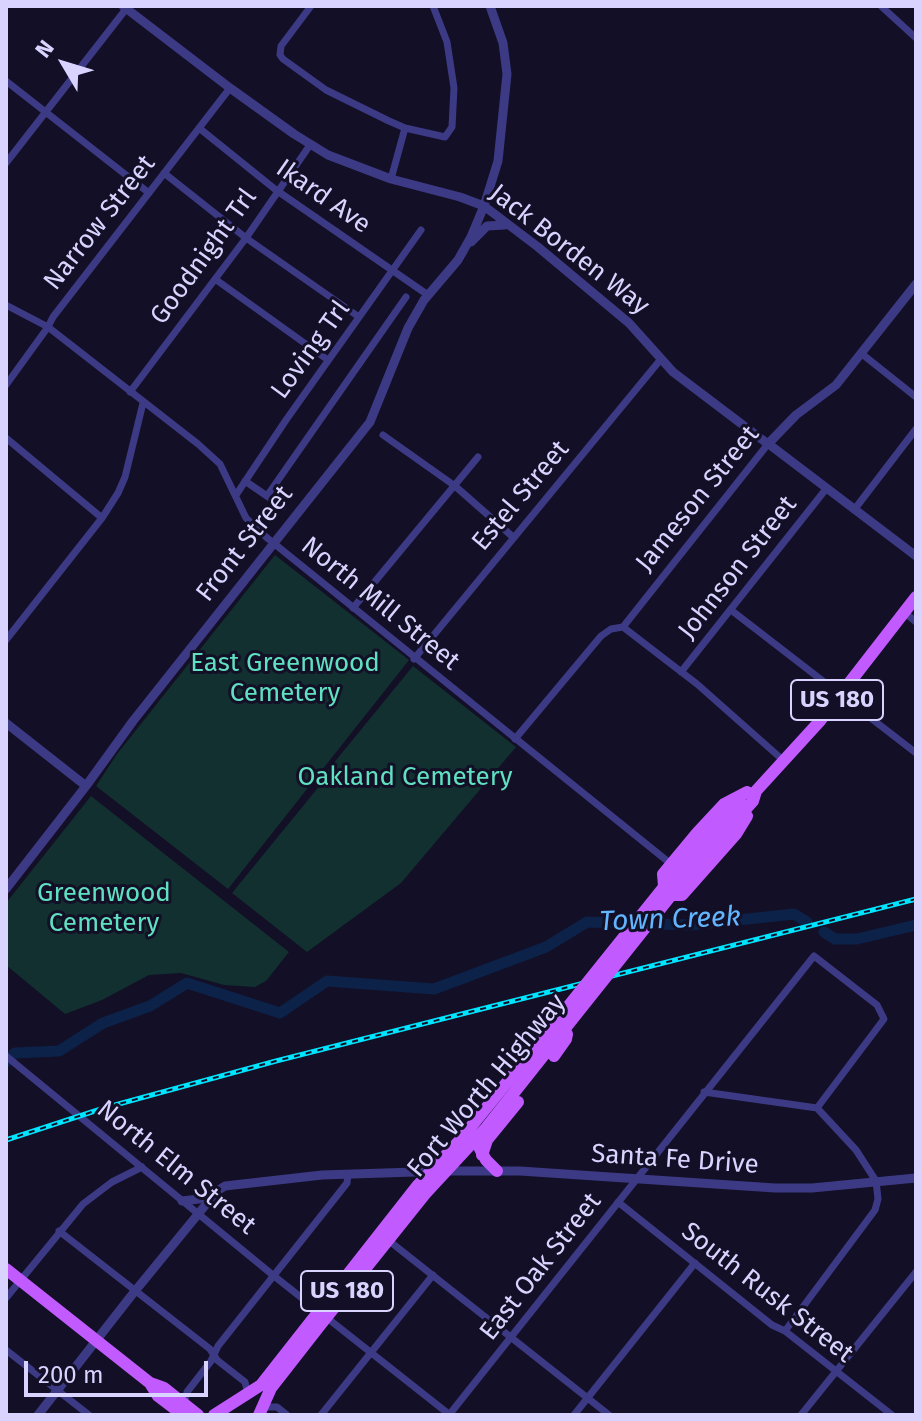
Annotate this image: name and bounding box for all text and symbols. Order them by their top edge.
north arrow [24,24,104,104]
text: N [30,35,60,63]
street label: Narrow Street [38,149,162,297]
street label: Ikard Ave [270,153,376,241]
street label: Jack Borden Way [483,178,655,322]
street label: Goodnight Trl [144,183,264,331]
street label: Loving Trl [265,295,357,405]
street label: Jameson Street [630,420,766,578]
street label: Estel Street [466,435,576,557]
street label: Front Street [190,480,300,608]
street label: Johnson Street [672,490,804,646]
street label: North Mill Street [295,531,465,677]
park label: East Greenwood Cemetery [190,648,380,710]
road number: US 180 [791,680,883,720]
park label: Oakland Cemetery [297,762,513,794]
park label: Greenwood Cemetery [37,878,171,940]
water label: Town Creek [599,901,741,939]
street label: Fort Worth Highway [401,988,573,1184]
street label: North Elm Street [90,1094,262,1242]
street label: Santa Fe Drive [590,1139,760,1181]
street label: East Oak Street [474,1187,608,1347]
street label: South Rusk Street [675,1216,859,1370]
road number: US 180 [301,1271,393,1311]
scale bar [28,1345,212,1395]
text: 200 m [38,1361,104,1389]

